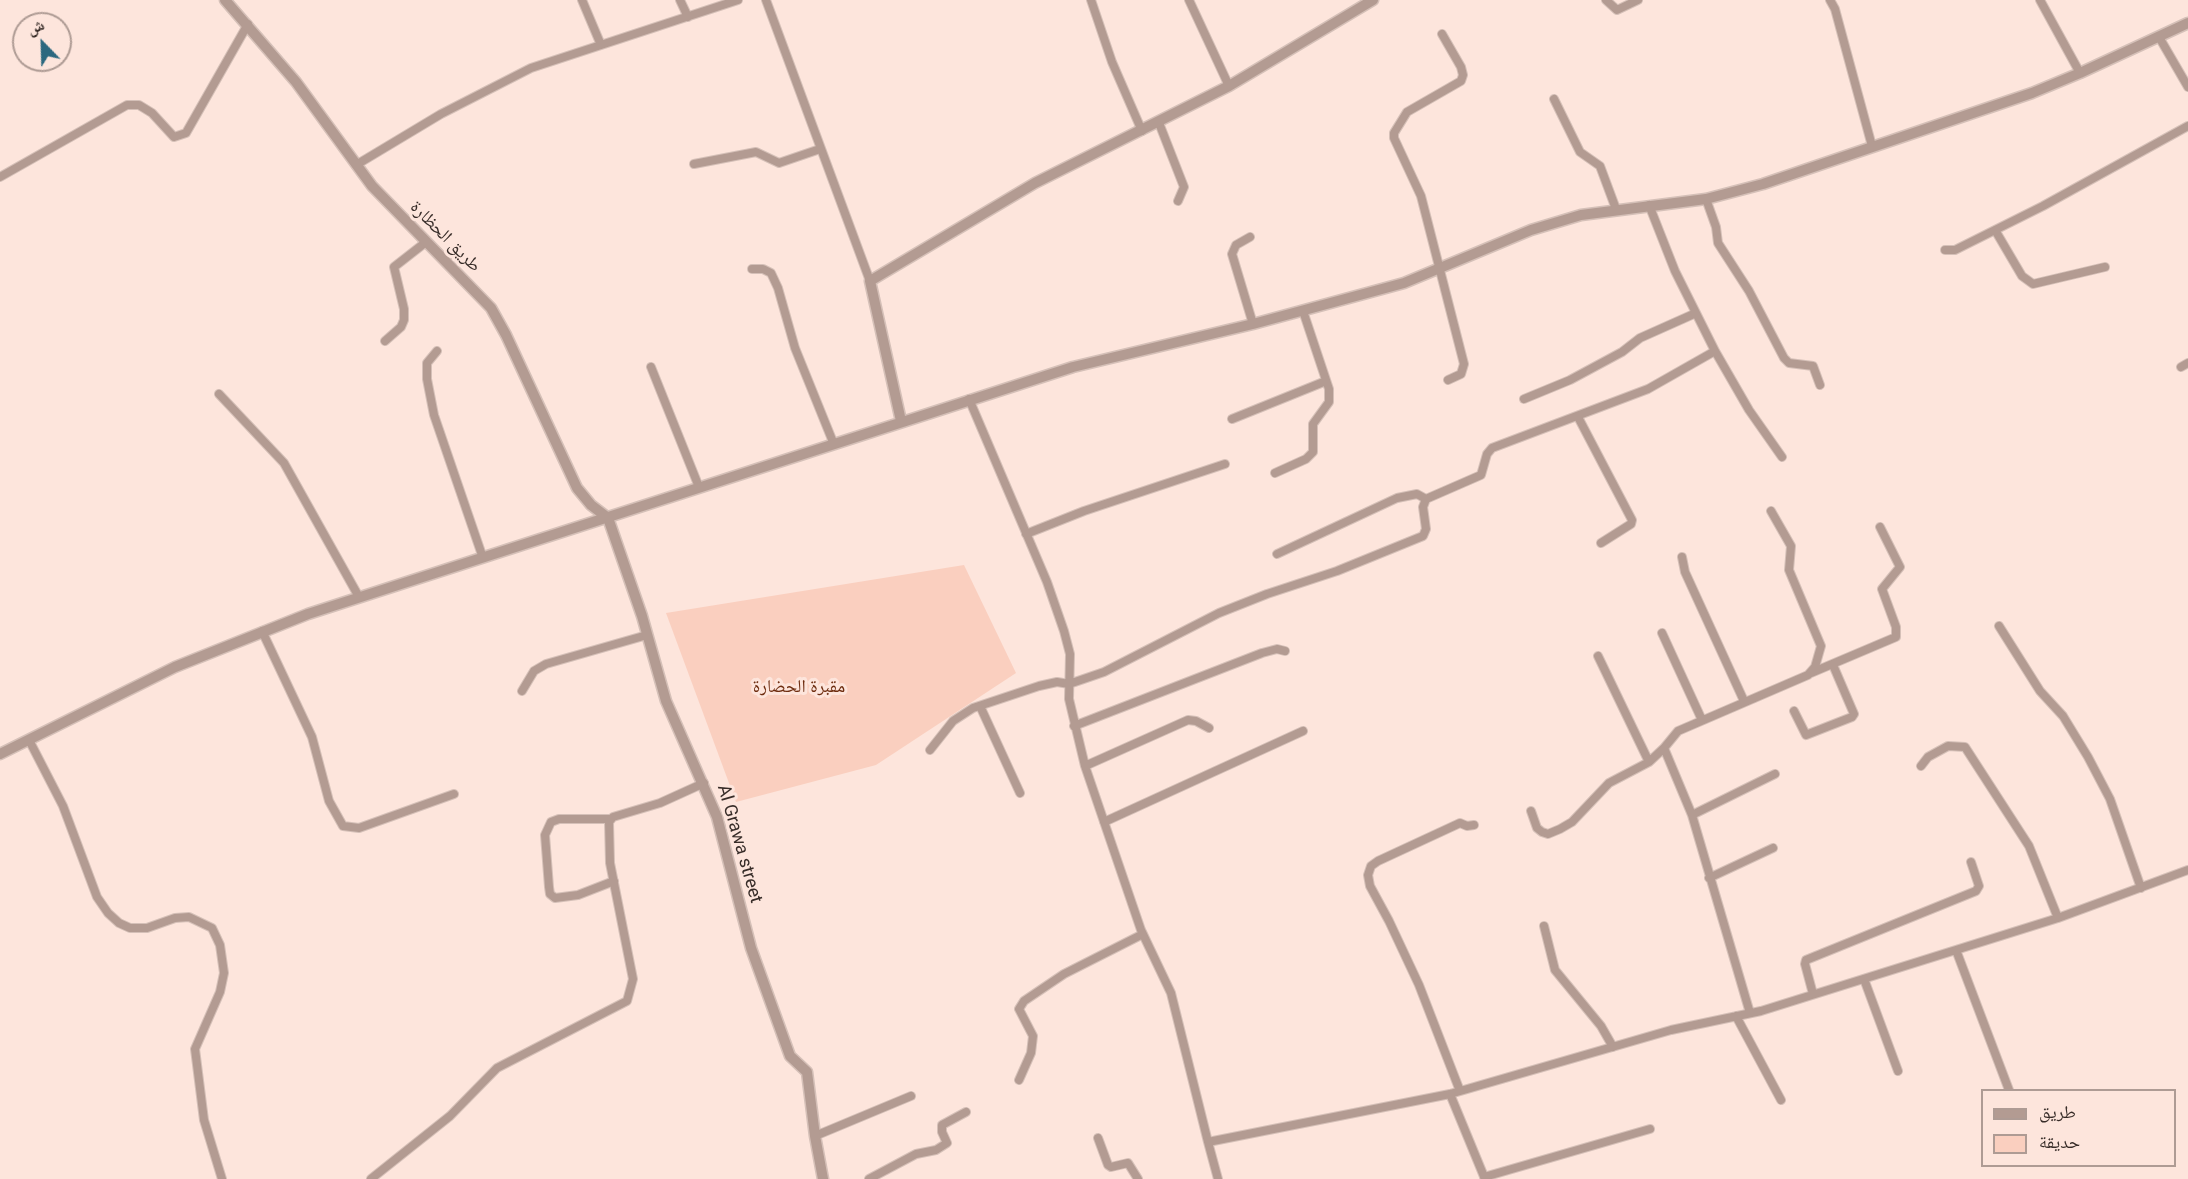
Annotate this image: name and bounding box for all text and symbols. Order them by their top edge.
north arrow [12,12,72,72]
text: ش [24,15,47,39]
street label: طريق الحظارة [405,197,485,277]
park label: مقبرة الحضارة [753,676,845,698]
street label: Al Grawa street [712,782,766,906]
legend [1981,1089,2176,1167]
text: طريق [2039,1101,2076,1122]
text: حديقة [2039,1131,2080,1152]

